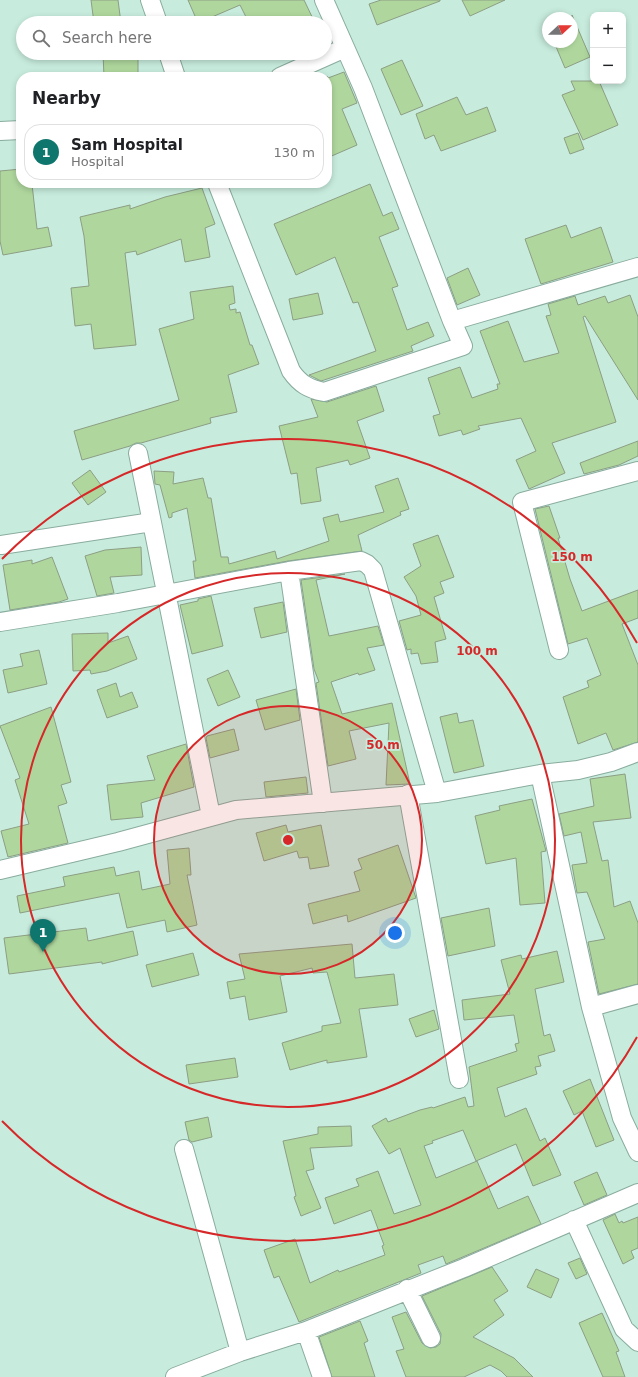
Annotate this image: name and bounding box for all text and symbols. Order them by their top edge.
north arrow [542,12,578,48]
map controls [590,12,626,84]
button: + [590,12,626,48]
search box [16,16,332,60]
icon: search [30,27,52,49]
text: Search here [62,29,152,47]
button: − [590,48,626,84]
text: Nearby [32,88,101,108]
text: Sam Hospital [71,136,183,154]
text: 1 [41,145,51,160]
text: 130 m [273,145,315,160]
text: Hospital [71,154,124,169]
text: 150 m [551,550,593,564]
text: 100 m [456,644,498,658]
text: 50 m [366,738,400,752]
centre of rings [281,833,295,847]
pin: 1 [30,919,56,952]
your location [385,923,405,943]

